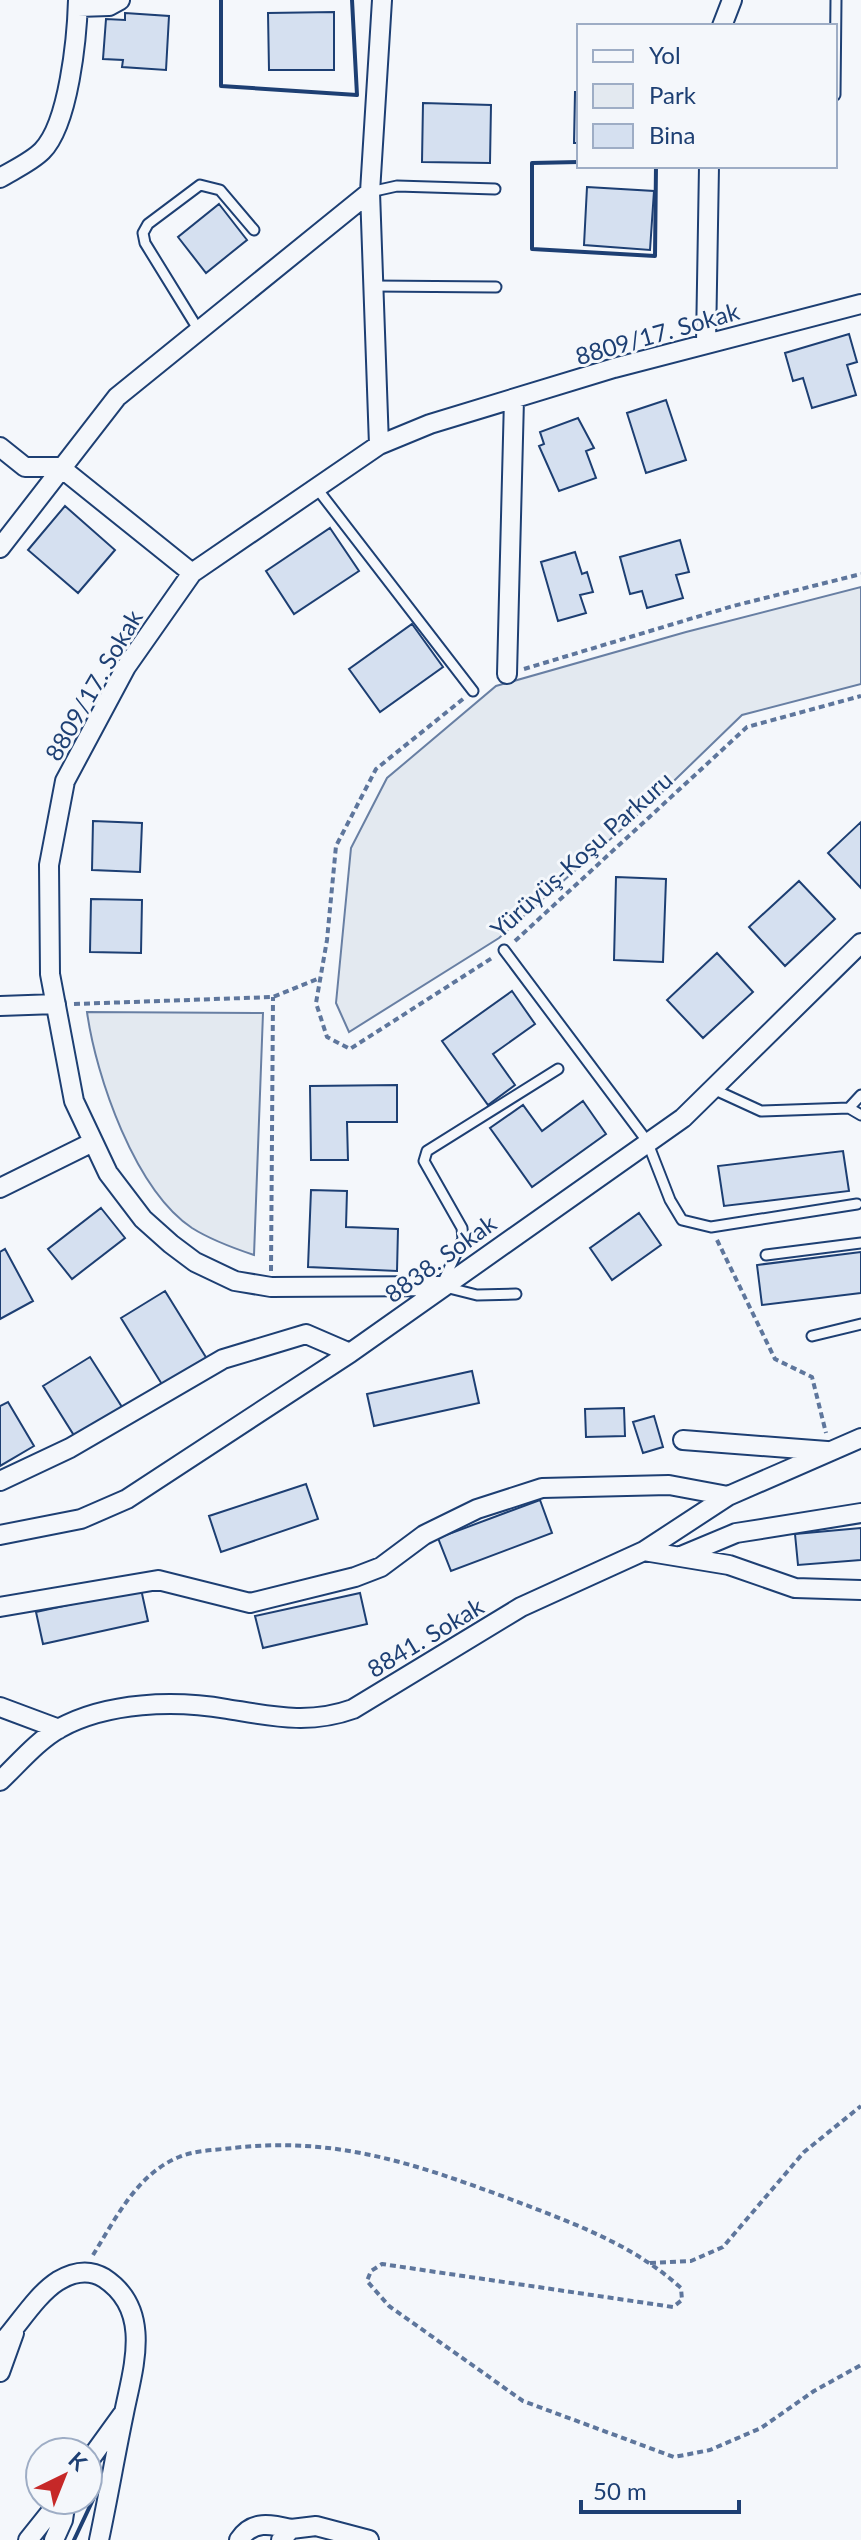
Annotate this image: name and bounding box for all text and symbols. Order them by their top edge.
legend [577,24,837,168]
text: Yol [649,40,681,69]
text: Park [649,80,697,109]
text: Bina [649,120,695,149]
street label: 8809/17. Sokak [572,296,743,370]
street label: 8809/17. Sokak [38,604,148,765]
street label: Yürüyüş-Koşu Parkuru [484,765,678,943]
street label: 8838. Sokak [379,1207,502,1308]
street label: 8841. Sokak [362,1591,489,1683]
north arrow [24,2436,104,2516]
text: K [63,2446,93,2477]
scale bar [581,2464,739,2514]
text: 50 m [593,2476,647,2505]

